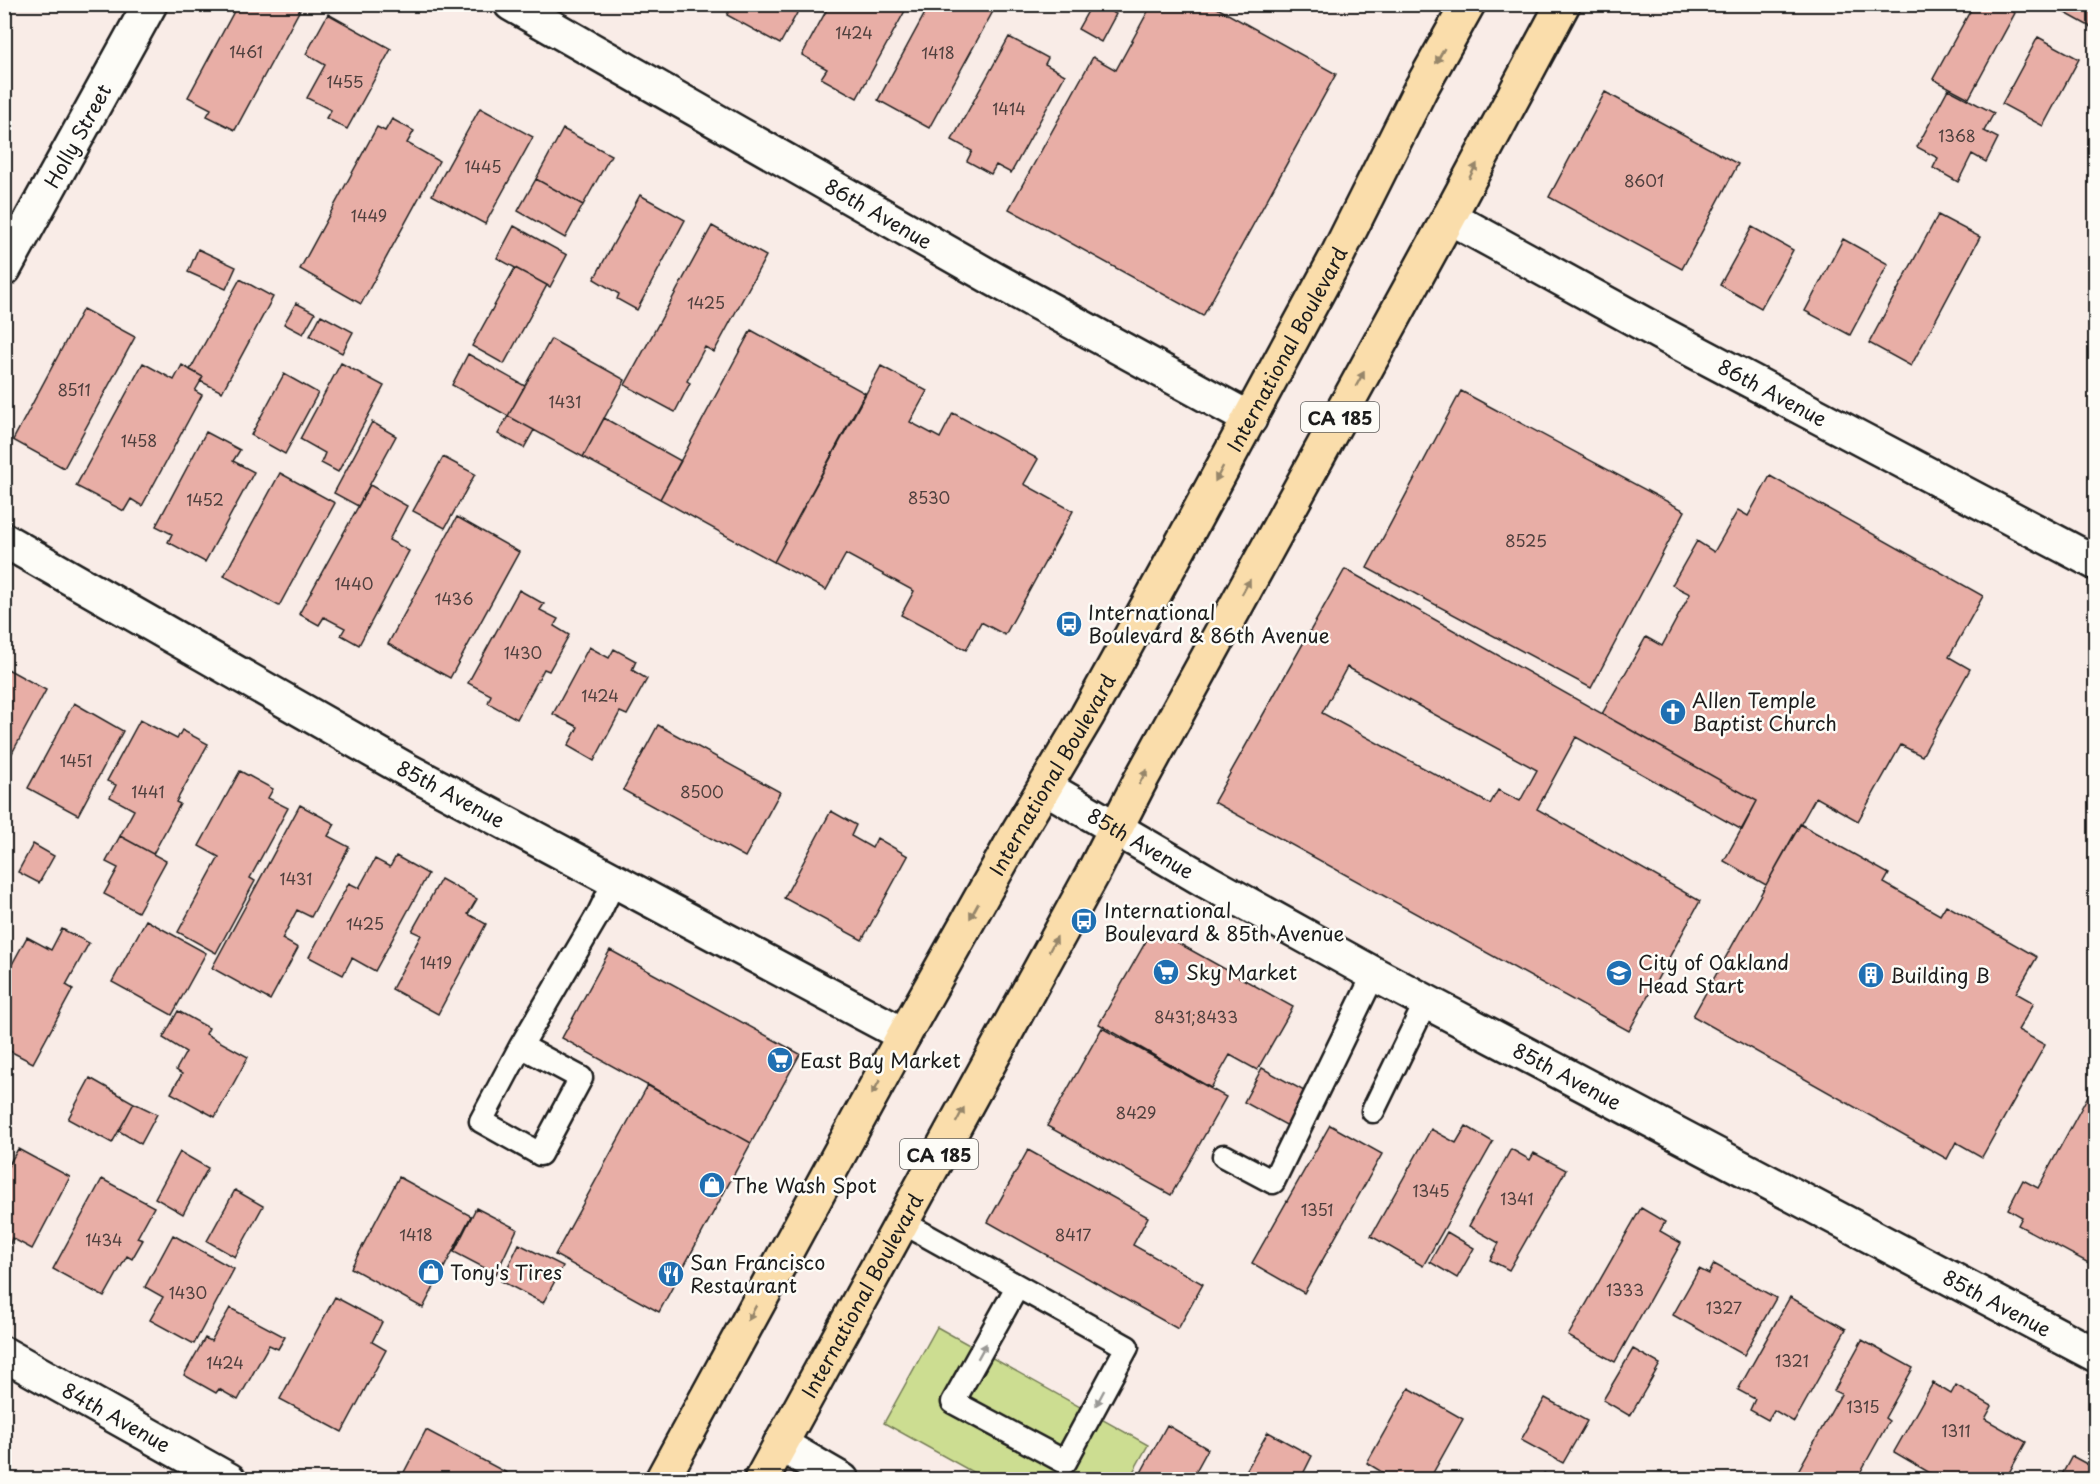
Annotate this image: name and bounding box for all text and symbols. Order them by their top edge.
house number: 1424 [835,20,873,44]
house number: 1461 [229,39,263,63]
house number: 1418 [921,40,955,64]
one-way arrow [1435,47,1445,64]
house number: 1455 [327,69,363,93]
street label: Holly Street [36,78,118,193]
house number: 1414 [992,96,1026,120]
house number: 1368 [1938,123,1976,147]
house number: 1445 [464,154,502,178]
one-way arrow [1468,162,1478,179]
house number: 8601 [1624,168,1664,192]
street label: 86th Avenue [819,171,938,256]
house number: 1449 [351,203,387,227]
street label: International Boulevard [1219,242,1354,457]
house number: 1425 [687,290,725,314]
street label: 86th Avenue [1713,351,1832,434]
one-way arrow [1355,370,1365,387]
house number: 8511 [57,377,91,401]
house number: 1431 [549,389,581,413]
road number: CA 185 [1301,402,1379,432]
house number: 1458 [121,428,157,452]
one-way arrow [1214,466,1224,483]
house number: 8530 [908,485,950,509]
house number: 1452 [186,487,224,511]
house number: 8525 [1505,528,1547,552]
house number: 1440 [335,571,373,595]
one-way arrow [1241,578,1251,595]
house number: 1436 [435,586,473,610]
place label: International Boulevard & 86th Avenue [1088,597,1330,650]
bus stop icon: International Boulevard & 86th Avenue [1054,609,1084,639]
house number: 1430 [504,640,542,664]
street label: International Boulevard [981,668,1122,881]
house number: 1424 [581,683,619,707]
place label: Allen Temple Baptist Church [1692,685,1837,738]
church icon: Allen Temple Baptist Church [1658,697,1688,727]
house number: 1451 [60,748,92,772]
street label: 85th Avenue [391,752,511,835]
one-way arrow [1138,768,1148,785]
house number: 1441 [131,779,165,803]
house number: 8500 [680,779,724,803]
street label: 85th Avenue [1082,800,1200,886]
house number: 1431 [280,866,312,890]
place label: International Boulevard & 85th Avenue [1104,895,1345,948]
one-way arrow [969,903,979,920]
bus stop icon: International Boulevard & 85th Avenue [1069,906,1099,936]
house number: 1425 [346,911,384,935]
one-way arrow [1048,935,1058,952]
place label: City of Oakland Head Start [1638,947,1789,1000]
house number: 1419 [420,950,452,974]
supermarket icon: Sky Market [1151,957,1181,987]
place label: Sky Market [1186,957,1297,987]
school or university icon: City of Oakland Head Start [1604,958,1634,988]
building icon: Building B [1856,960,1886,990]
place label: Building B [1890,960,1990,990]
house number: 8431;8433 [1154,1004,1238,1028]
street label: 85th Avenue [1508,1035,1627,1117]
supermarket icon: East Bay Market [765,1045,795,1075]
place label: East Bay Market [800,1045,961,1075]
one-way arrow [871,1078,881,1095]
house number: 8429 [1116,1100,1156,1124]
one-way arrow [955,1106,965,1124]
road number: CA 185 [900,1139,978,1169]
shop icon: The Wash Spot [697,1170,727,1200]
place label: The Wash Spot [732,1170,877,1200]
house number: 1345 [1412,1178,1450,1202]
house number: 1341 [1500,1186,1534,1210]
street label: International Boulevard [794,1188,930,1403]
house number: 1351 [1301,1197,1333,1221]
house number: 1418 [399,1222,433,1246]
house number: 8417 [1055,1222,1091,1246]
house number: 1434 [85,1227,123,1251]
place label: San Francisco Restaurant [690,1247,825,1300]
shop icon: Tony's Tires [416,1257,446,1287]
place label: Tony's Tires [450,1257,562,1287]
restaurant icon: San Francisco Restaurant [656,1259,686,1289]
street label: 85th Avenue [1938,1262,2057,1344]
house number: 1333 [1606,1277,1644,1301]
house number: 1430 [169,1280,207,1304]
house number: 1327 [1706,1295,1742,1319]
one-way arrow [747,1305,757,1322]
one-way arrow [976,1343,987,1359]
house number: 1321 [1775,1348,1809,1372]
house number: 1424 [206,1350,244,1374]
street label: 84th Avenue [57,1375,176,1459]
one-way arrow [1095,1390,1105,1407]
house number: 1315 [1846,1394,1880,1418]
house number: 1311 [1942,1418,1970,1442]

